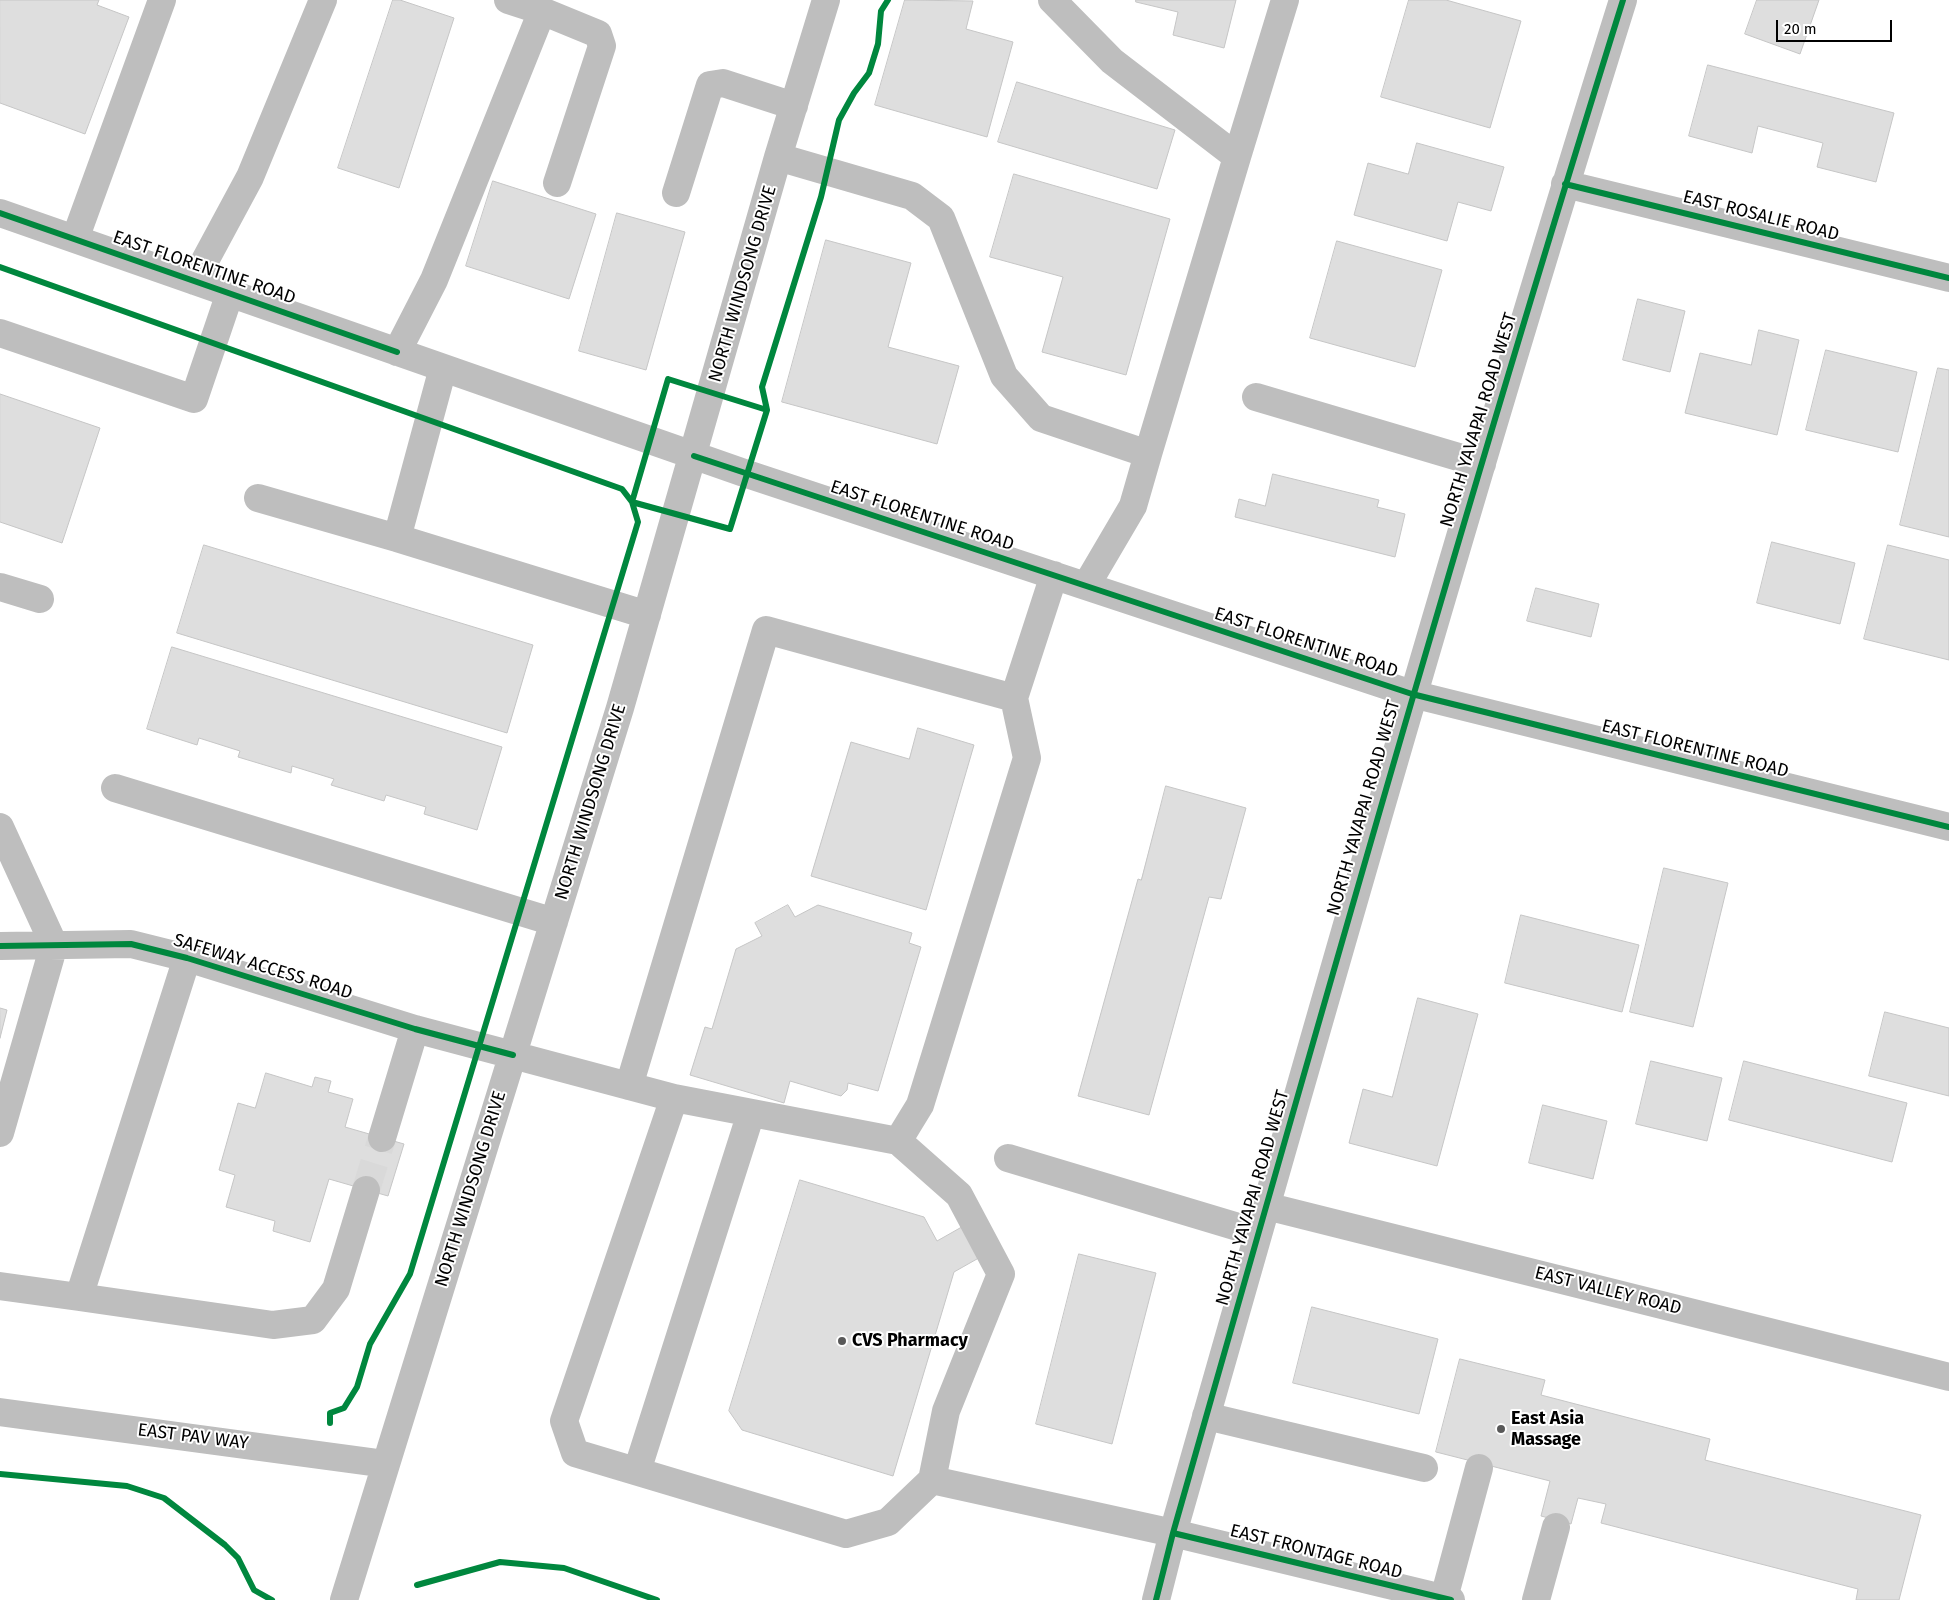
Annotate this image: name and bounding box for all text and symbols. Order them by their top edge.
scale bar [1779,10,1895,42]
text: 20 m [1784,20,1817,38]
street label: NORTH WINDSONG DRIVE [705,183,781,385]
street label: EAST ROSALIE ROAD [1681,186,1841,246]
street label: EAST FLORENTINE ROAD [110,227,298,309]
street label: NORTH YAVAPAI ROAD WEST [1436,310,1522,530]
street label: EAST FLORENTINE ROAD [827,476,1017,556]
street label: EAST FLORENTINE ROAD [1211,603,1401,683]
street label: NORTH YAVAPAI ROAD WEST [1323,698,1405,918]
street label: NORTH WINDSONG DRIVE [551,701,631,903]
street label: EAST FLORENTINE ROAD [1599,715,1791,783]
street label: SAFEWAY ACCESS ROAD [171,929,355,1005]
street label: NORTH WINDSONG DRIVE [431,1088,511,1290]
street label: NORTH YAVAPAI ROAD WEST [1212,1088,1294,1308]
street label: EAST VALLEY ROAD [1532,1262,1684,1320]
place label: CVS Pharmacy [852,1330,968,1352]
marker: CVS Pharmacy [836,1335,848,1347]
place label: East Asia Massage [1511,1408,1584,1450]
street label: EAST PAV WAY [136,1419,250,1455]
marker: East Asia Massage [1495,1423,1507,1435]
street label: EAST FRONTAGE ROAD [1228,1520,1404,1584]

